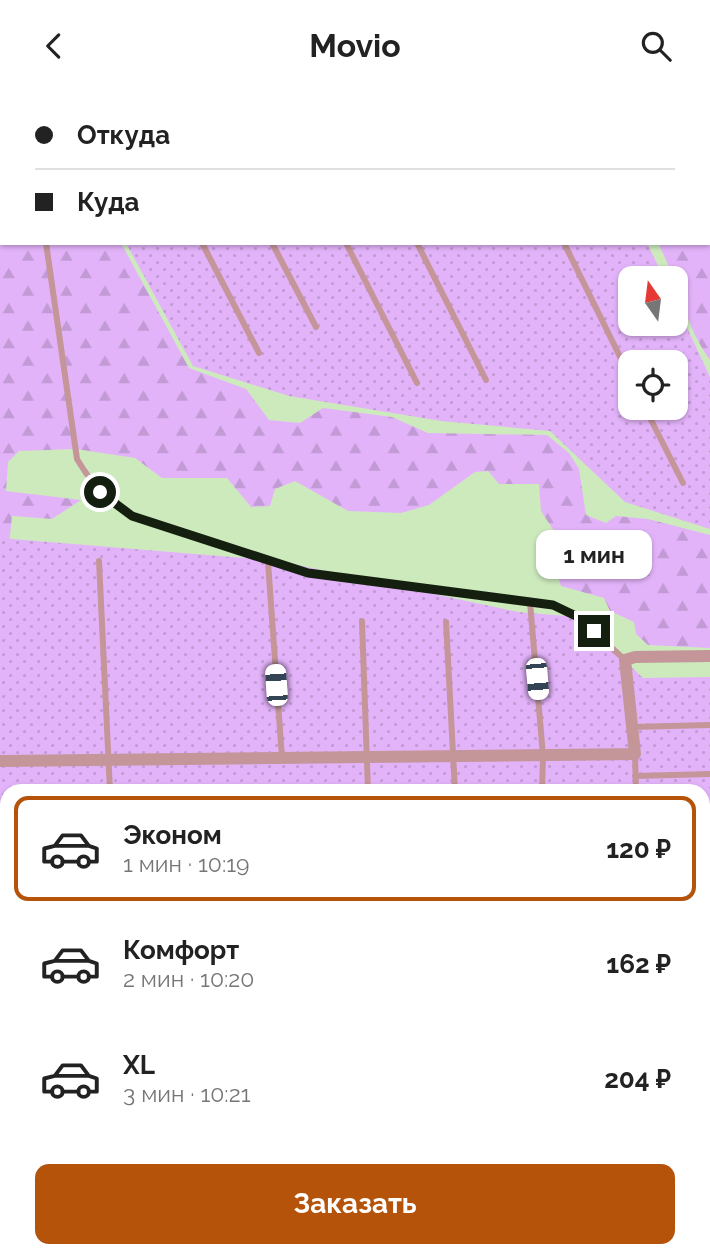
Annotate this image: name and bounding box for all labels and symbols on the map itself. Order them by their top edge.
north arrow [618,266,688,336]
route start [84,476,116,508]
callout: 1 мин [536,529,652,579]
route end [578,615,610,647]
car [525,657,550,701]
car [265,663,288,707]

